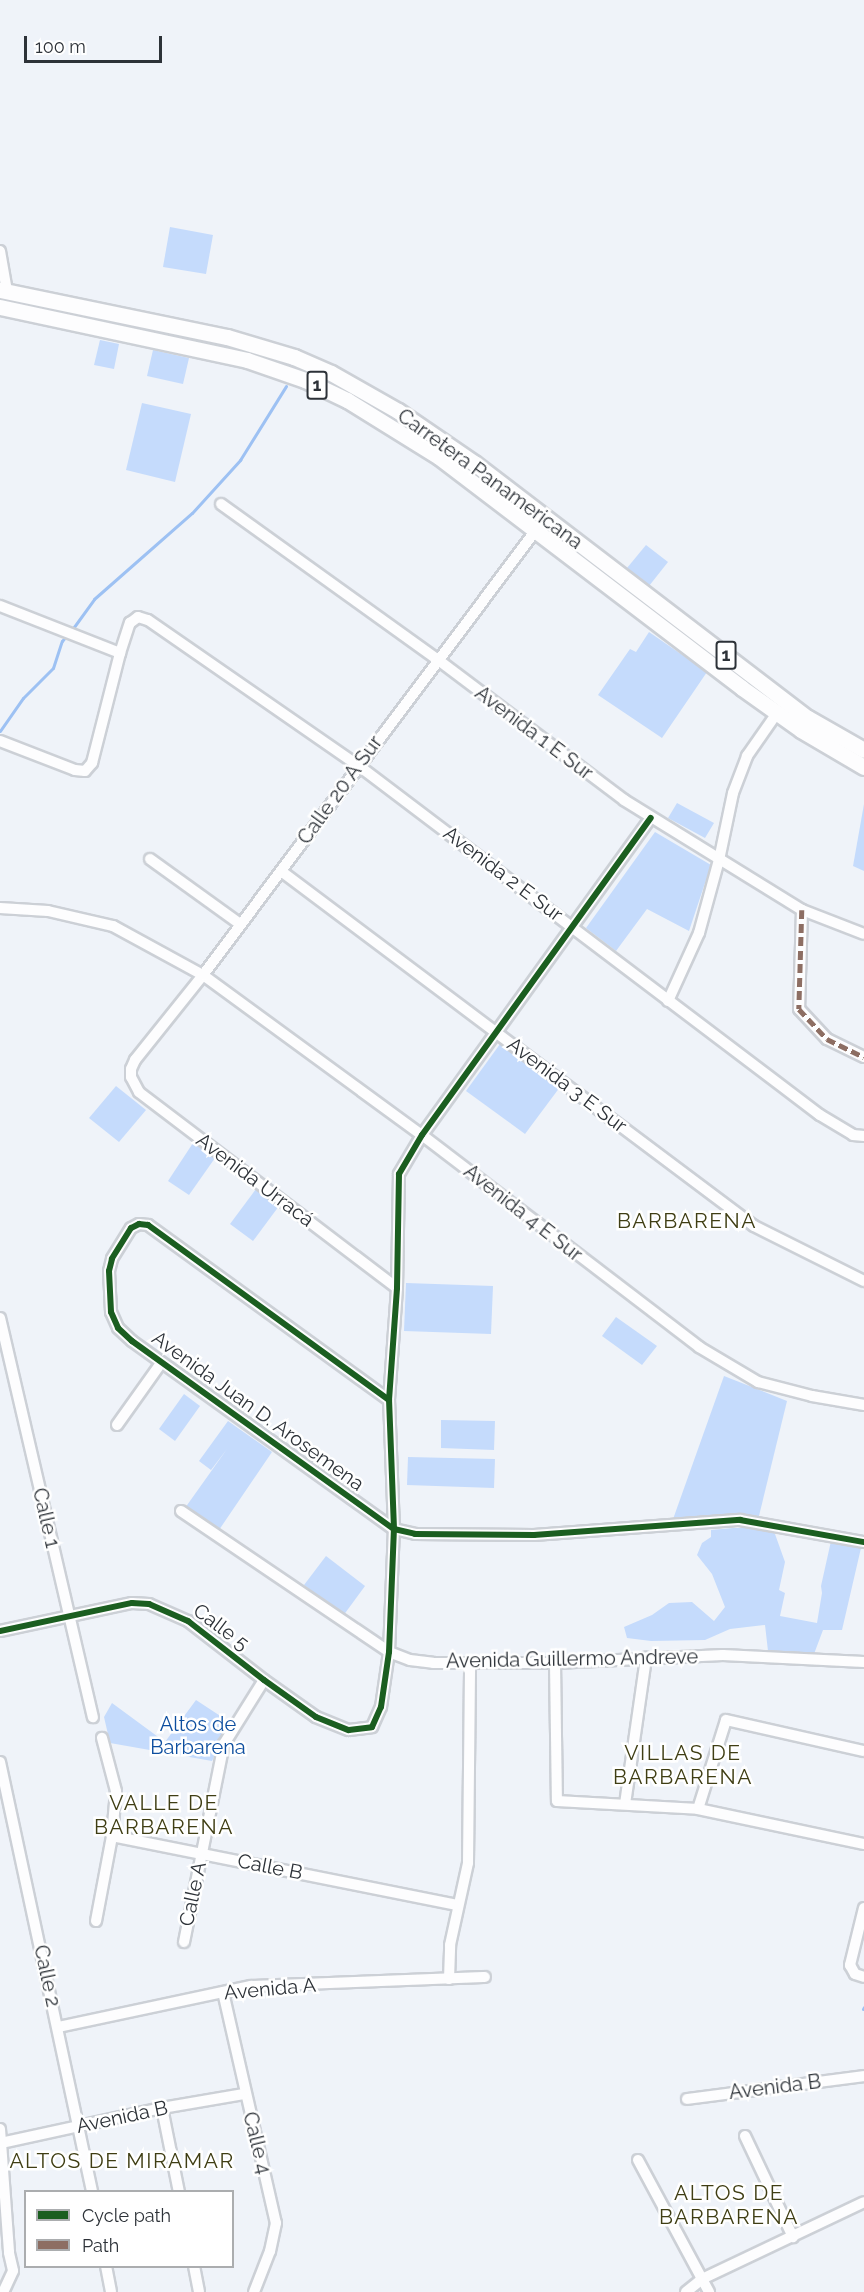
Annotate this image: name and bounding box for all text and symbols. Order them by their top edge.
scale bar [27,24,165,62]
text: 100 m [35,36,86,57]
road number: 1 [306,370,328,400]
street label: Carretera Panamericana [393,404,587,554]
road number: 1 [716,640,736,670]
street label: Avenida 1 E Sur [470,681,598,785]
street label: Calle 20 A Sur [292,730,388,850]
street label: Avenida 2 E Sur [439,821,567,927]
street label: Avenida 3 E Sur [502,1032,632,1138]
street label: Avenida Urracá [191,1128,319,1232]
street label: Avenida 4 E Sur [459,1159,587,1267]
district label: BARBARENA [617,1208,757,1234]
street label: Avenida Juan D. Arosemena [147,1326,369,1496]
street label: Calle 1 [27,1486,65,1550]
street label: Calle 5 [189,1598,253,1656]
street label: Avenida Guillermo Andreve [445,1645,699,1673]
park label: Altos de Barbarena [150,1712,246,1759]
district label: VILLAS DE BARBARENA [613,1740,753,1790]
district label: VALLE DE BARBARENA [94,1790,234,1840]
street label: Calle B [235,1849,305,1885]
street label: Calle A [174,1859,212,1929]
street label: Calle 2 [29,1943,65,2009]
street label: Avenida A [223,1973,317,2005]
street label: Avenida B [728,2069,822,2105]
street label: Avenida B [74,2096,170,2138]
street label: Calle 4 [238,2109,276,2177]
district label: ALTOS DE MIRAMAR [9,2148,235,2174]
district label: ALTOS DE BARBARENA [659,2180,799,2230]
legend [24,2190,234,2268]
text: Cycle path [82,2205,171,2226]
text: Path [82,2235,119,2256]

